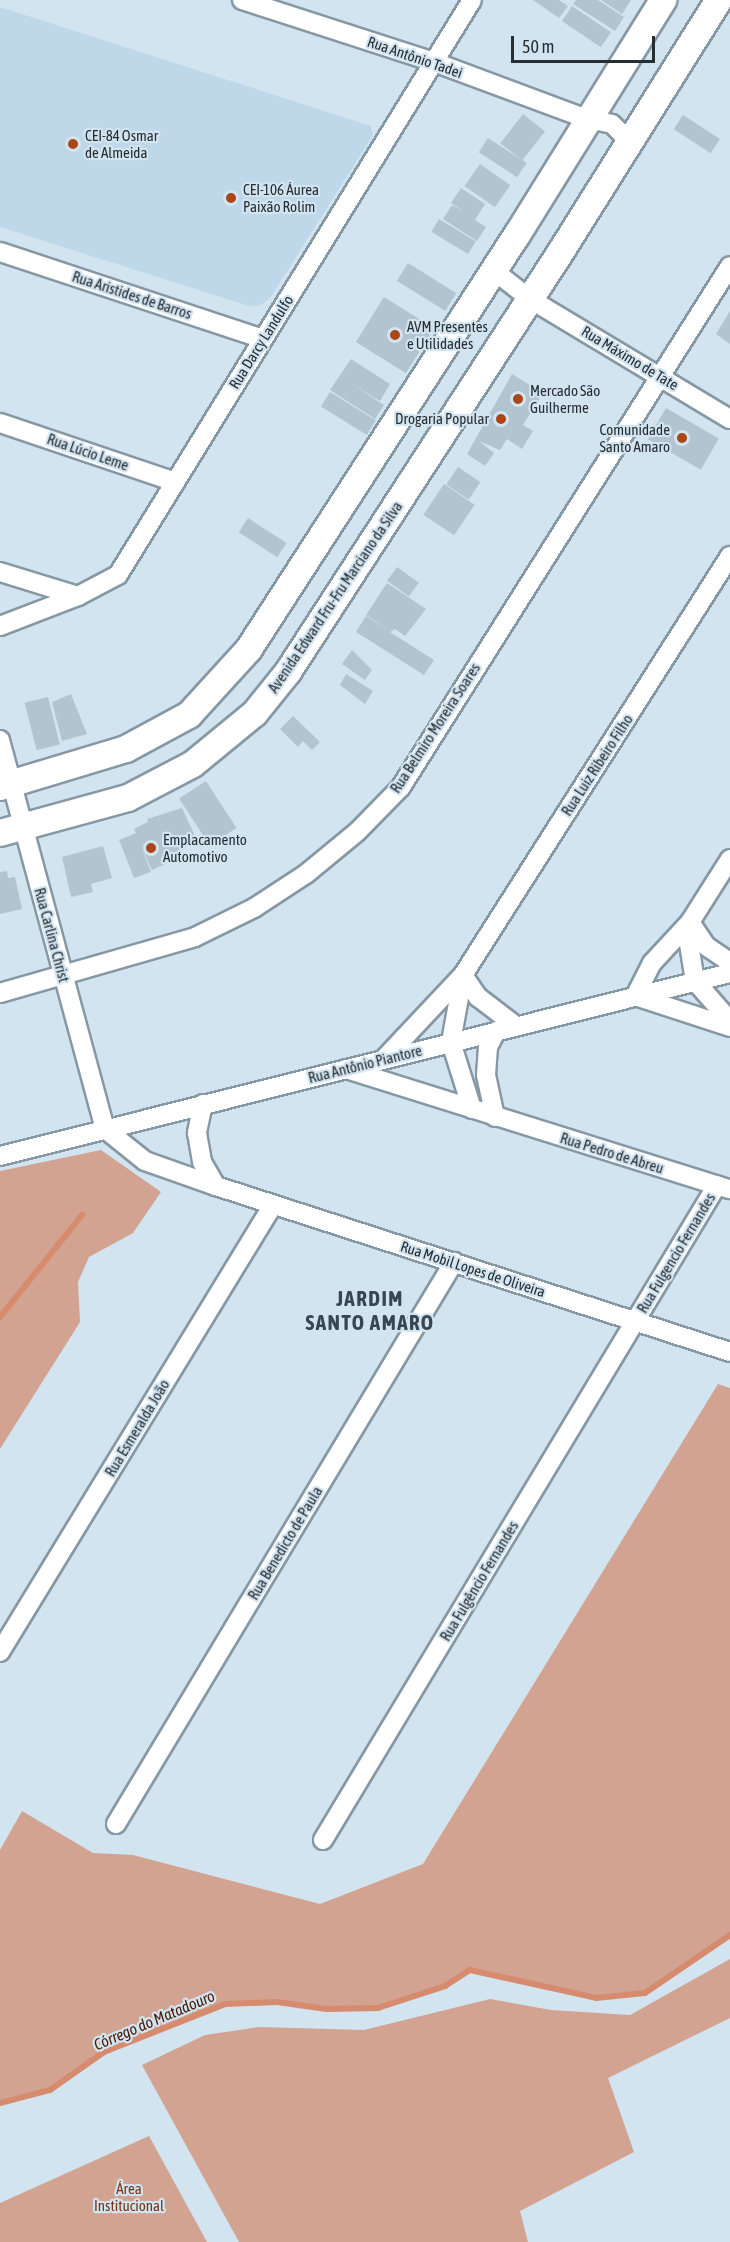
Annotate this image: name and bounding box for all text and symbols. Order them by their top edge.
scale bar [514,24,658,62]
street label: Rua Antônio Tadei [365,32,465,82]
text: 50 m [522,36,554,57]
place label: CEI-84 Osmar de Almeida [85,126,158,161]
marker: CEI-84 Osmar de Almeida [66,137,80,151]
place label: CEI-106 Áurea Paixão Rolim [243,180,319,215]
marker: CEI-106 Áurea Paixão Rolim [224,191,238,205]
street label: Rua Aristides de Barros [70,267,194,323]
street label: Rua Darcy Landulfo [225,292,297,392]
place label: AVM Presentes e Utilidades [407,317,488,352]
street label: Rua Máximo de Tate [578,322,682,394]
marker: AVM Presentes e Utilidades [388,328,402,342]
place label: Mercado São Guilherme [530,381,600,416]
marker: Mercado São Guilherme [511,392,525,406]
place label: Drogaria Popular [395,410,489,428]
marker: Drogaria Popular [494,412,508,426]
place label: Comunidade Santo Amaro [599,420,670,455]
street label: Rua Lúcio Leme [45,430,131,474]
marker: Comunidade Santo Amaro [675,431,689,445]
street label: Avenida Edward Fru-Fru Marciano da Silva [264,498,406,696]
street label: Rua Belmiro Moreira Soares [386,660,484,796]
street label: Rua Luiz Ribeiro Filho [557,711,637,819]
place label: Emplacamento Automotivo [163,830,247,865]
marker: Emplacamento Automotivo [144,841,158,855]
street label: Rua Carlina Christ [31,886,73,984]
street label: Rua Antônio Piantore [306,1041,424,1087]
street label: Rua Pedro de Abreu [558,1129,666,1177]
street label: Rua Fulgencio Fernandes [633,1190,719,1316]
street label: Rua Mobil Lopes de Oliveira [398,1237,548,1301]
district label: JARDIM SANTO AMARO [305,1285,435,1335]
street label: Rua Esmeralda João [101,1376,173,1480]
street label: Rua Benedicto de Paula [244,1483,326,1603]
street label: Rua Fulgêncio Fernandes [436,1518,522,1644]
water label: Córrego do Matadouro [91,1986,217,2054]
park label: Área Institucional [94,2179,164,2214]

